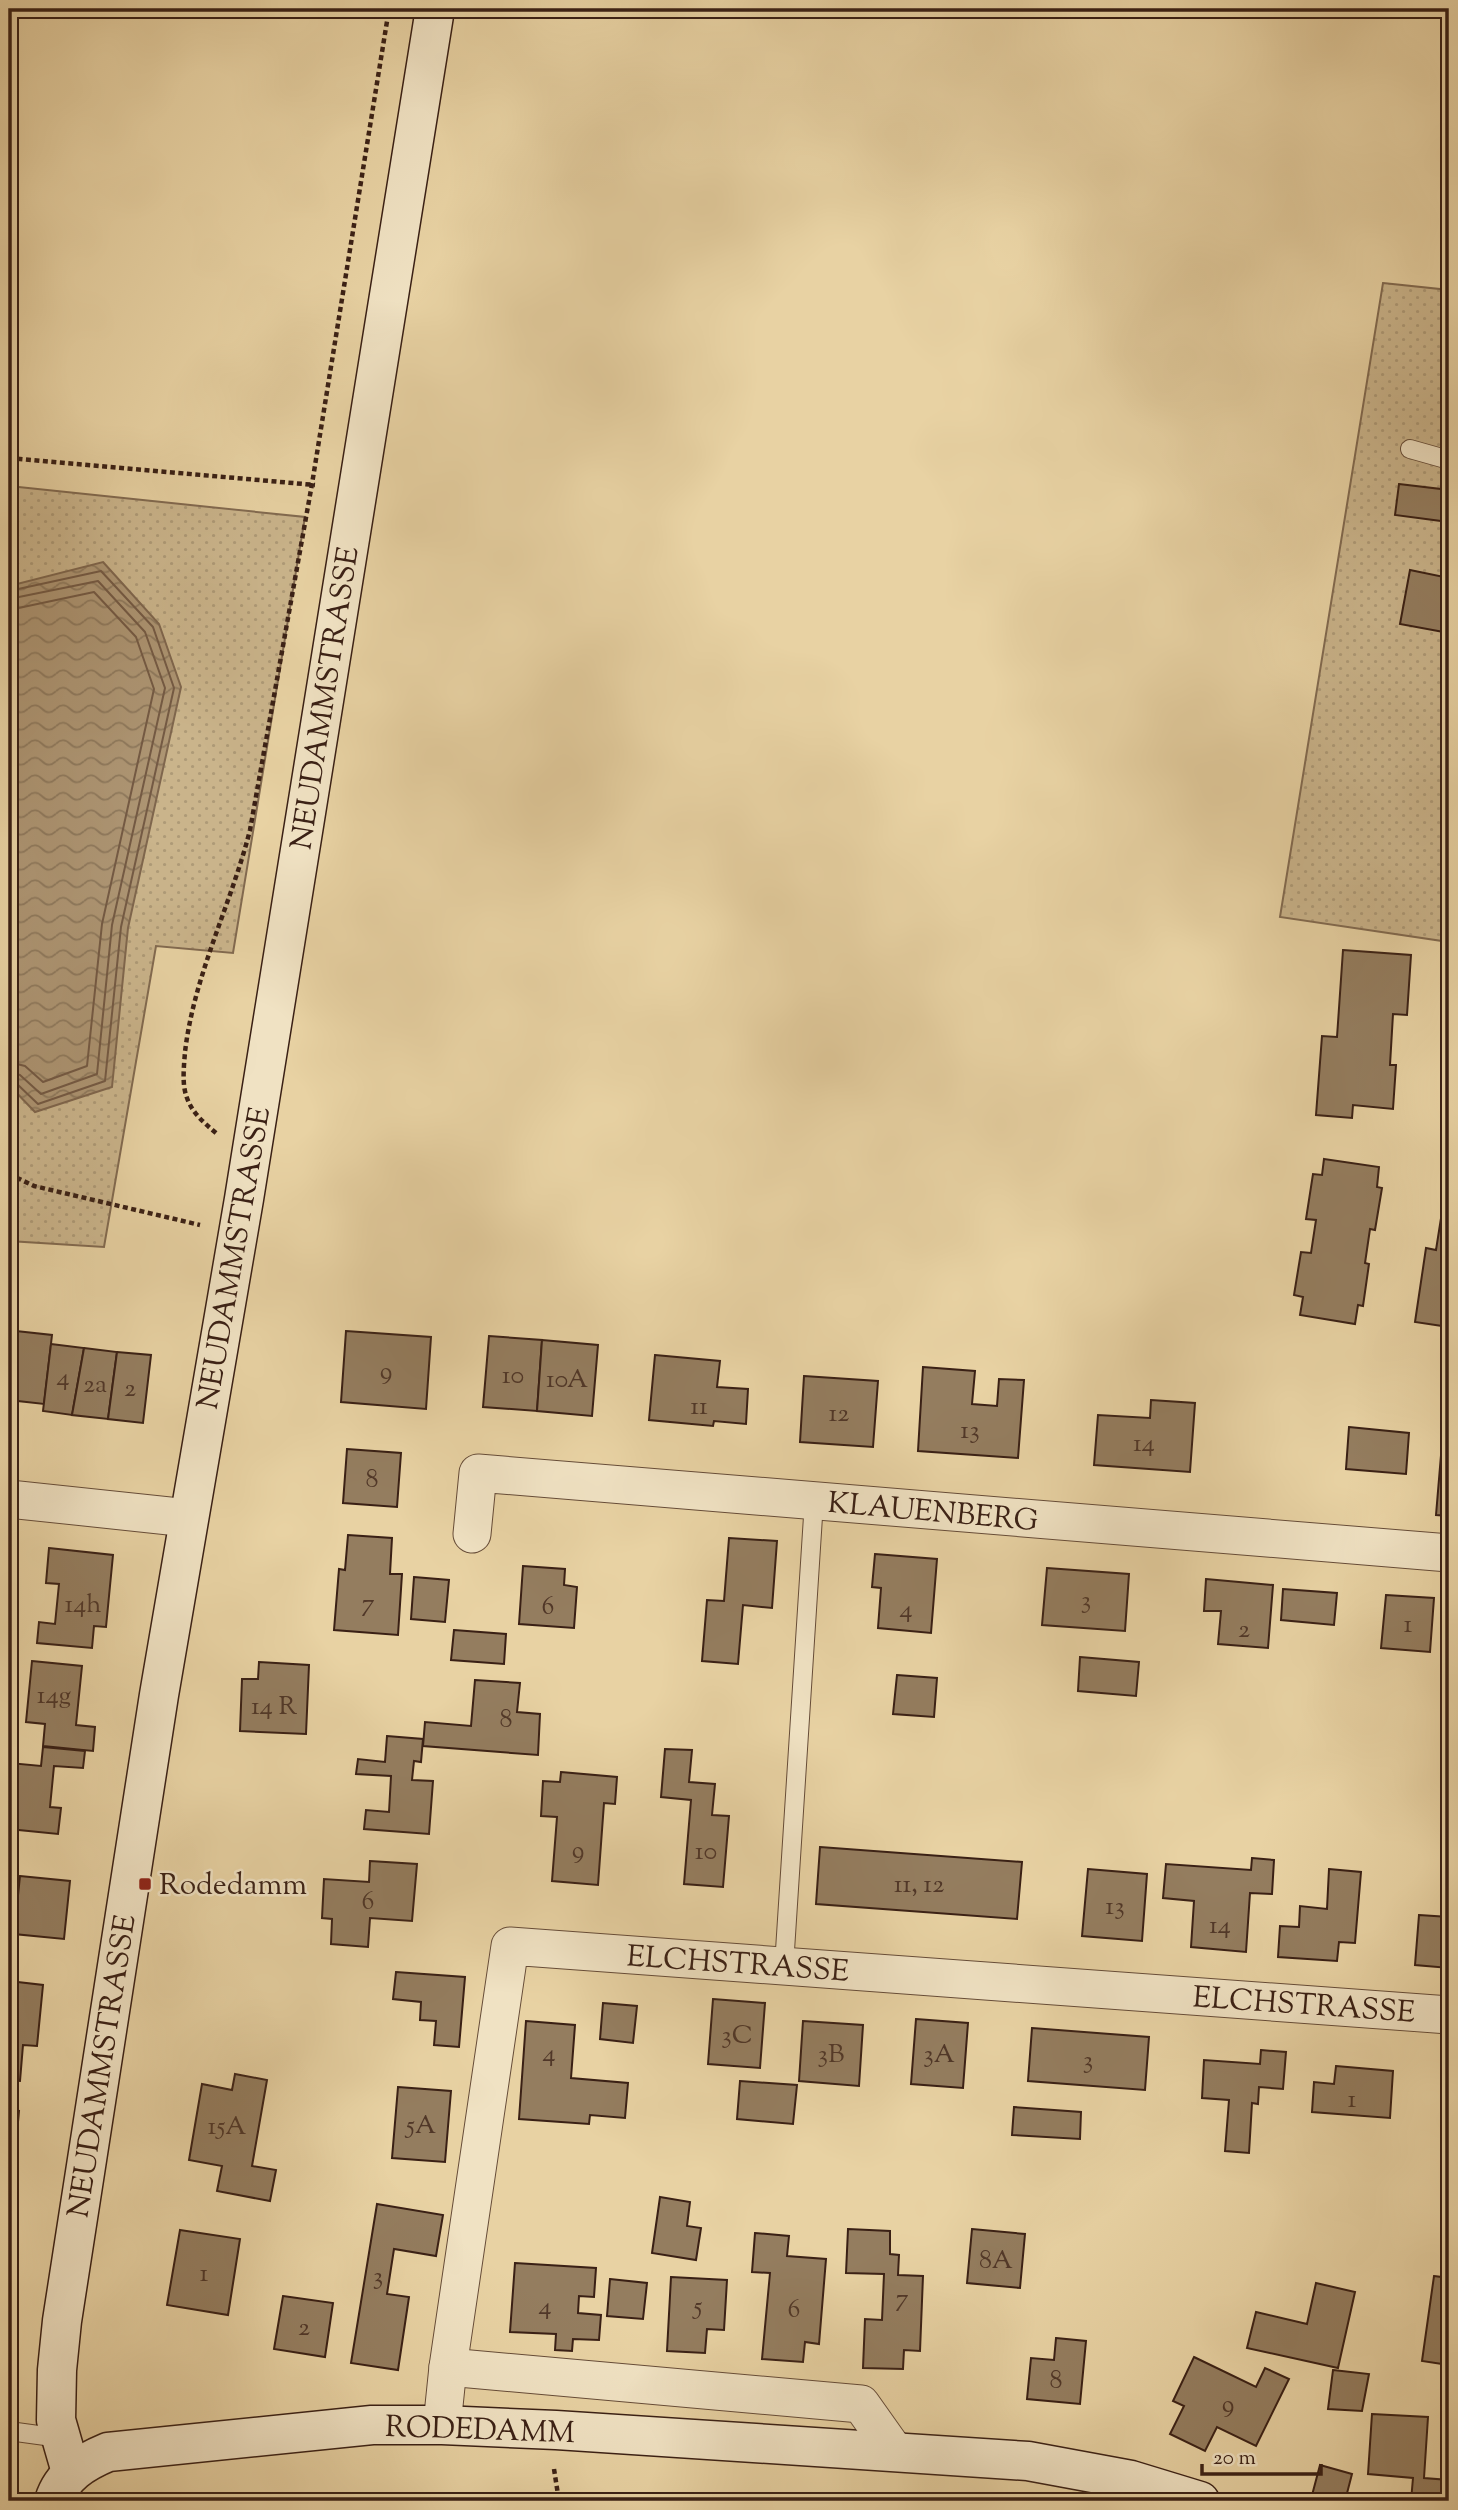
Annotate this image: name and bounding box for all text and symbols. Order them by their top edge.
street label: NEUDAMMSTRASSE [281,544,372,853]
street label: NEUDAMMSTRASSE [188,1104,283,1413]
house number: 9 [380,1354,392,1391]
house number: 10 [502,1358,524,1395]
house number: 4 [56,1360,70,1397]
house number: 10A [546,1362,588,1399]
house number: 2a [83,1367,107,1404]
house number: 2 [124,1371,136,1408]
house number: 11 [690,1389,708,1426]
house number: 12 [828,1396,850,1433]
house number: 13 [960,1413,980,1450]
house number: 14 [1133,1426,1155,1463]
house number: 8 [365,1462,379,1499]
street label: KLAUENBERG [826,1483,1040,1544]
house number: 3 [1081,1583,1091,1620]
house number: 7 [361,1586,375,1623]
house number: 14h [64,1587,102,1624]
house number: 6 [542,1589,554,1626]
house number: 4 [899,1592,913,1629]
house number: 1 [1404,1607,1413,1644]
house number: 2 [1238,1612,1250,1649]
house number: 14g [37,1678,71,1715]
house number: 14 R [251,1689,297,1726]
house number: 8 [499,1702,513,1739]
house number: 9 [572,1833,584,1870]
house number: 10 [695,1834,717,1871]
place label: Rodedamm [159,1865,307,1908]
house number: 11, 12 [894,1867,944,1904]
marker: Rodedamm [137,1876,153,1892]
house number: 6 [362,1884,374,1921]
house number: 13 [1105,1889,1125,1926]
house number: 14 [1209,1908,1231,1945]
street label: NEUDAMMSTRASSE [58,1912,149,2221]
street label: ELCHSTRASSE [625,1936,850,1995]
street label: ELCHSTRASSE [1191,1977,1416,2036]
house number: 3C [721,2018,753,2055]
house number: 4 [542,2036,556,2073]
house number: 3B [818,2037,844,2074]
house number: 3A [923,2037,955,2074]
house number: 3 [1083,2043,1093,2080]
house number: 1 [1348,2082,1357,2119]
house number: 5A [404,2108,436,2145]
house number: 15A [208,2109,246,2146]
house number: 8A [979,2243,1013,2280]
house number: 1 [200,2256,209,2293]
house number: 3 [373,2259,383,2296]
house number: 7 [895,2281,909,2318]
house number: 4 [538,2289,552,2326]
house number: 5 [692,2289,703,2326]
house number: 6 [788,2292,800,2329]
house number: 2 [298,2310,310,2347]
house number: 8 [1049,2363,1063,2400]
house number: 9 [1222,2387,1234,2424]
street label: RODEDAMM [384,2407,576,2456]
scale bar [1202,2433,1322,2477]
text: 20 m [1213,2444,1256,2474]

